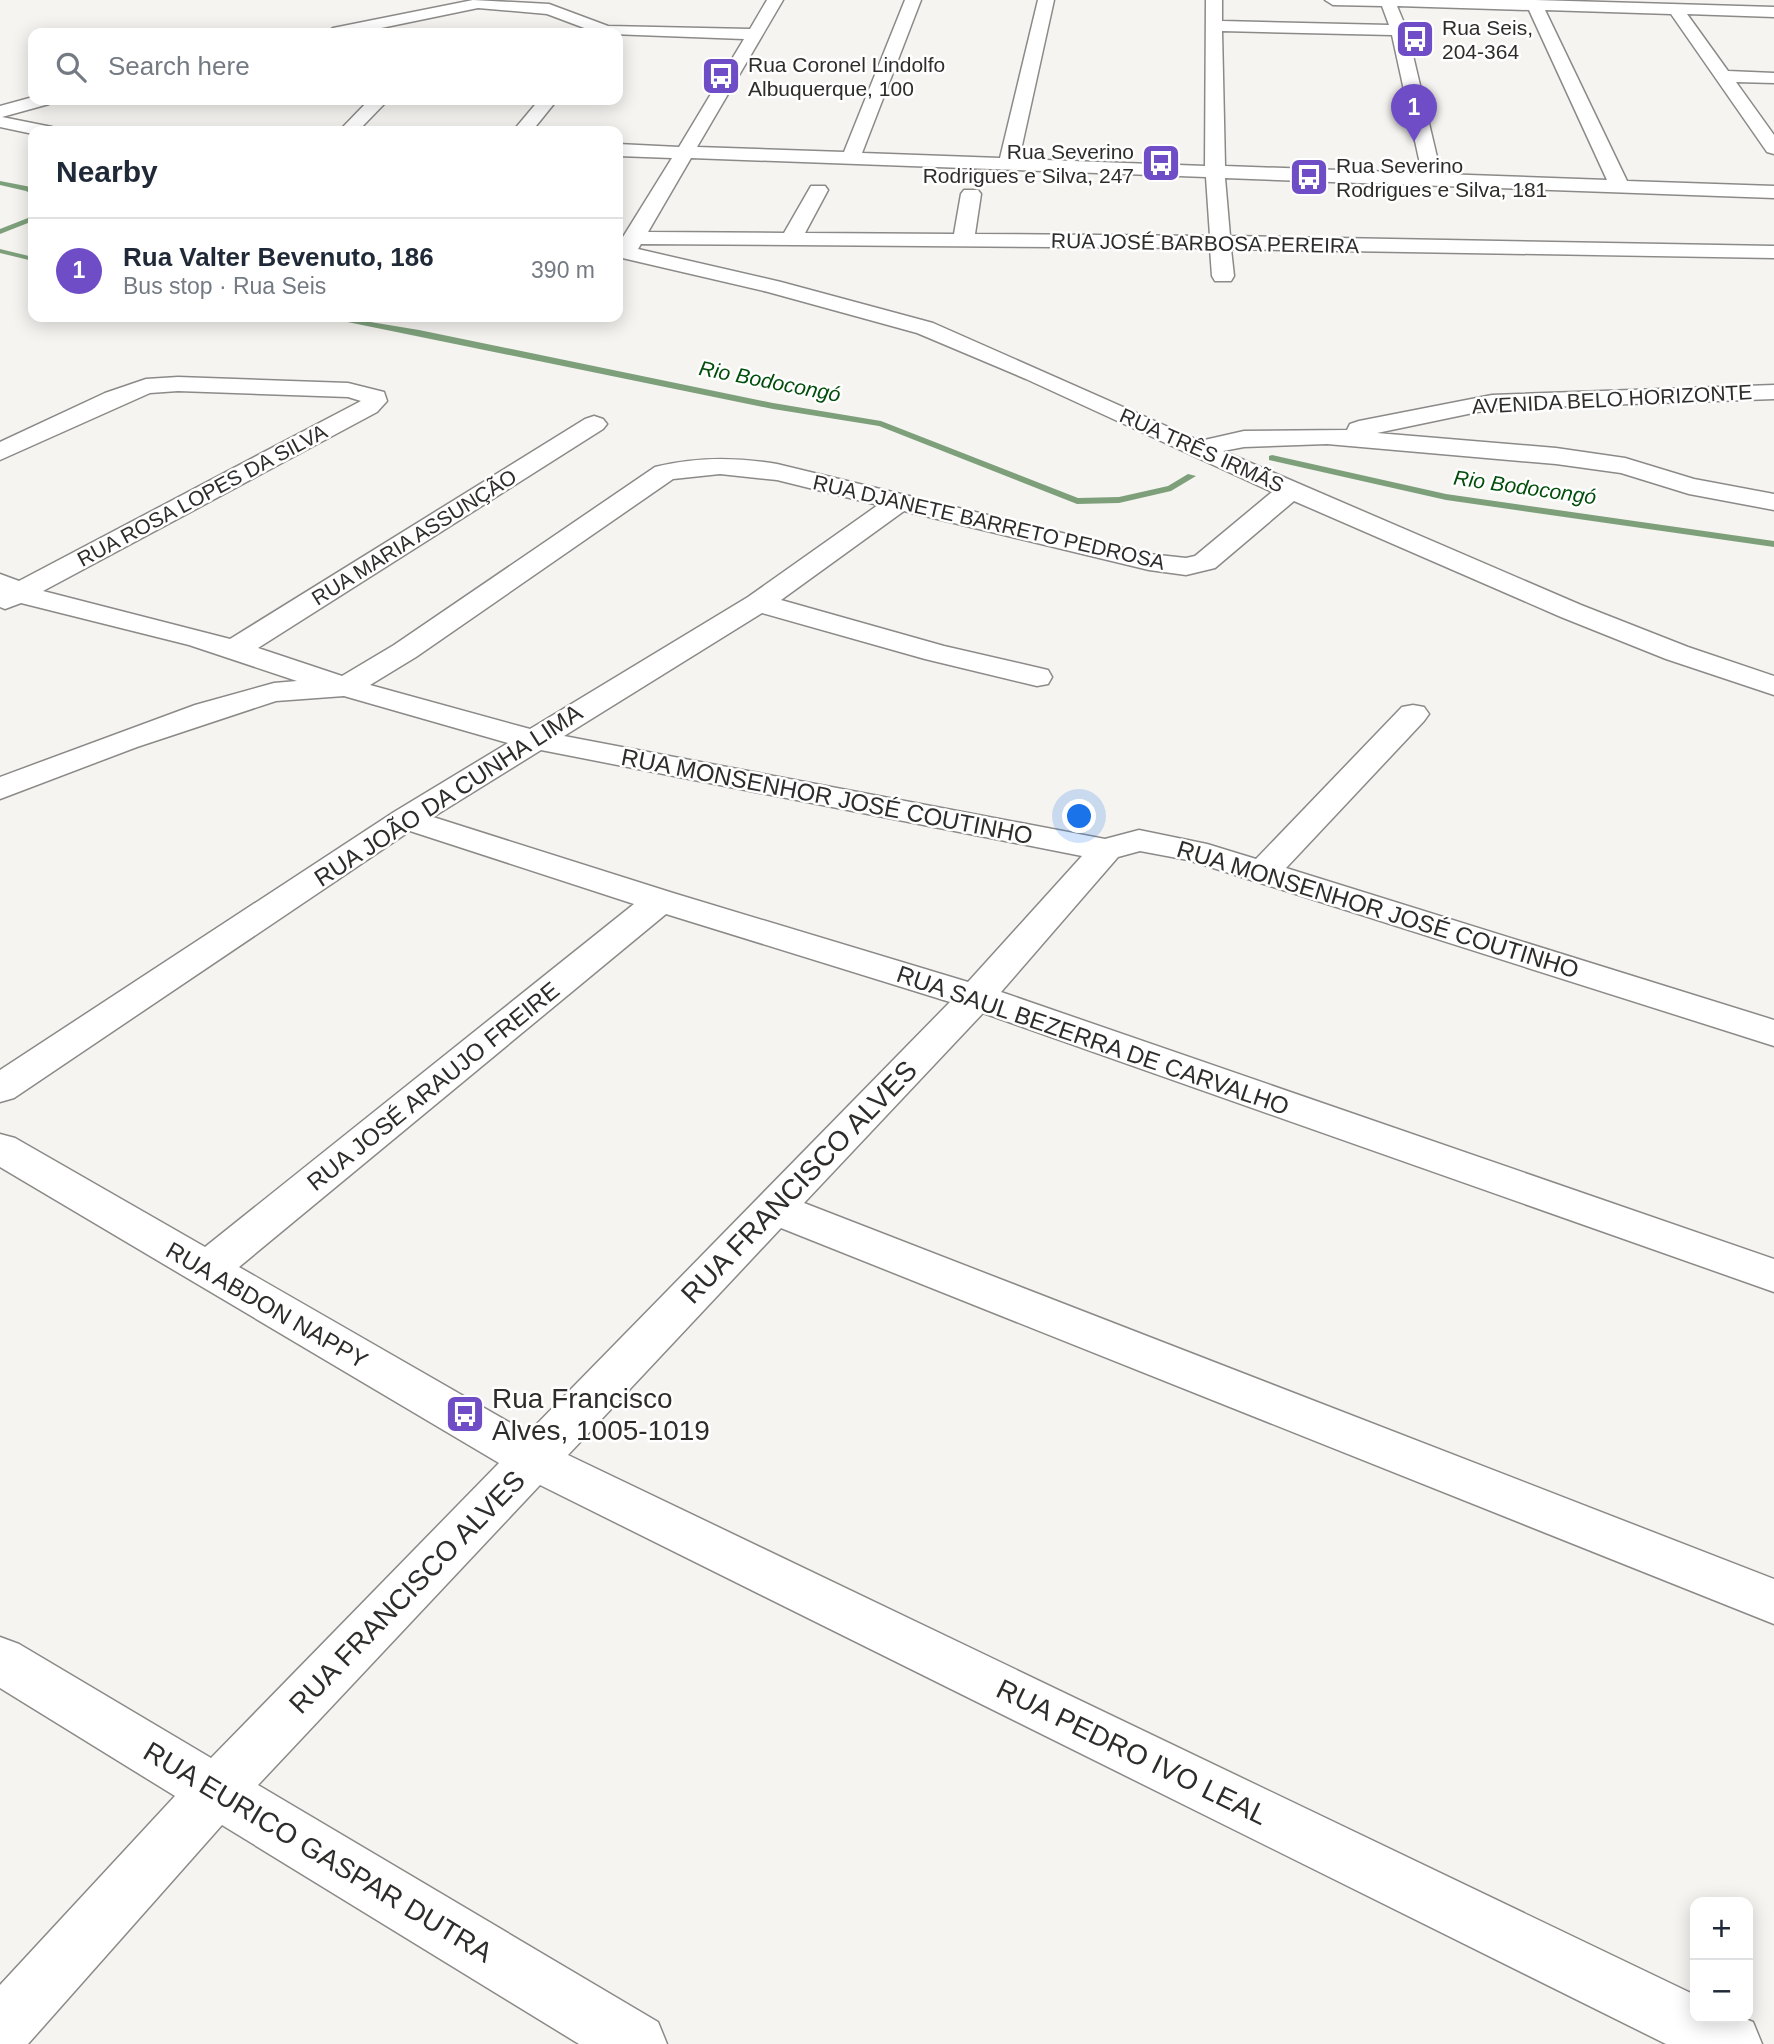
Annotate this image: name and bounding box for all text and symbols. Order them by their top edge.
place label: Rua Seis, 204-364 [1442,16,1533,63]
bus stop icon: Rua Seis, 204-364 [1394,18,1436,60]
search box [28,28,623,105]
icon: search [52,48,90,86]
text: Search here [108,51,250,81]
place label: Rua Coronel Lindolfo Albuquerque, 100 [748,53,945,100]
bus stop icon: Rua Coronel Lindolfo Albuquerque, 100 [700,55,742,97]
pin: 1 [1391,84,1437,142]
place label: Rua Severino Rodrigues e Silva, 247 [923,140,1134,187]
bus stop icon: Rua Severino Rodrigues e Silva, 247 [1140,142,1182,184]
place label: Rua Severino Rodrigues e Silva, 181 [1336,154,1547,201]
text: Nearby [56,155,158,188]
bus stop icon: Rua Severino Rodrigues e Silva, 181 [1288,156,1330,198]
street label: RUA JOSÉ BARBOSA PEREIRA [1051,229,1359,257]
text: Rua Valter Bevenuto, 186 [123,242,434,272]
text: 1 [73,257,85,283]
text: 390 m [531,257,595,283]
text: Bus stop · Rua Seis [123,273,326,299]
water label: Rio Bodocongó [697,356,843,406]
street label: AVENIDA BELO HORIZONTE [1471,380,1753,418]
street label: RUA TRÊS IRMÃS [1116,404,1288,496]
street label: RUA ROSA LOPES DA SILVA [73,419,331,571]
street label: RUA MARIA ASSUNÇÃO [307,464,521,610]
water label: Rio Bodocongó [1452,466,1598,508]
street label: RUA DJANETE BARRETO PEDROSA [811,470,1167,574]
street label: RUA JOÃO DA CUNHA LIMA [309,698,587,892]
street label: RUA MONSENHOR JOSÉ COUTINHO [619,743,1035,849]
your location [1062,799,1096,833]
street label: RUA MONSENHOR JOSÉ COUTINHO [1174,835,1582,983]
street label: RUA SAUL BEZERRA DE CARVALHO [893,960,1293,1120]
street label: RUA JOSÉ ARAUJO FREIRE [302,976,564,1196]
street label: RUA FRANCISCO ALVES [675,1054,923,1310]
street label: RUA ABDON NAPPY [161,1236,373,1374]
place label: Rua Francisco Alves, 1005-1019 [492,1383,710,1446]
bus stop icon: Rua Francisco Alves, 1005-1019 [444,1393,486,1435]
street label: RUA FRANCISCO ALVES [283,1464,531,1720]
street label: RUA PEDRO IVO LEAL [992,1673,1272,1831]
street label: RUA EURICO GASPAR DUTRA [138,1735,498,1969]
map controls [1690,1897,1753,2023]
button: + [1690,1897,1753,1960]
button: − [1690,1960,1753,2023]

